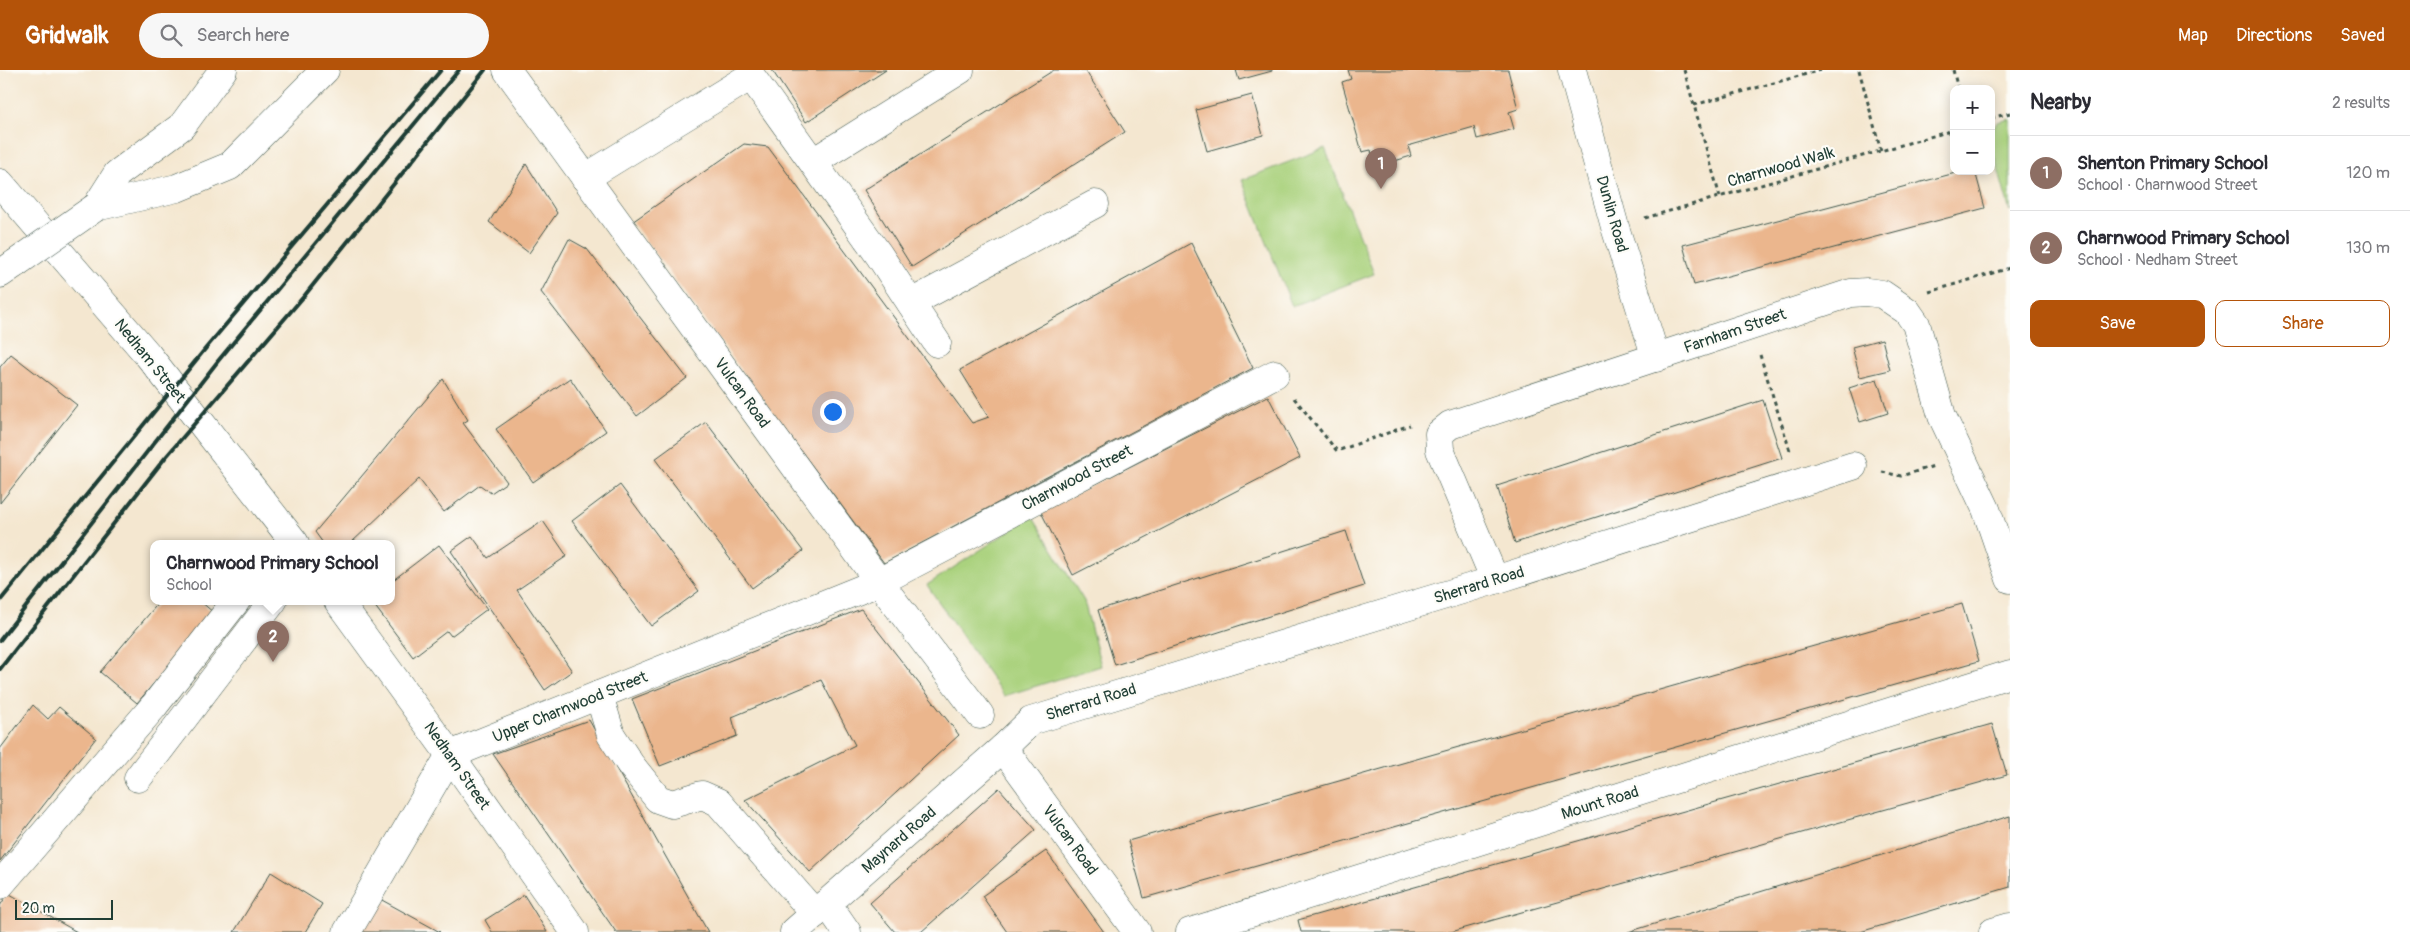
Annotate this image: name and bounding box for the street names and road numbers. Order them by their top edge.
street label: Charnwood Walk [1725,142,1837,192]
street label: Dunlin Road [1591,173,1633,255]
street label: Farnham Street [1681,304,1789,358]
street label: Nedham Street [110,315,190,408]
street label: Vulcan Road [710,354,774,432]
street label: Charnwood Street [1018,440,1136,516]
street label: Sherrard Road [1431,562,1527,608]
street label: Upper Charnwood Street [490,667,651,747]
street label: Sherrard Road [1043,679,1139,725]
street label: Nedham Street [419,718,495,814]
street label: Mount Road [1559,782,1641,824]
street label: Vulcan Road [1038,801,1102,879]
street label: Maynard Road [858,802,940,878]

